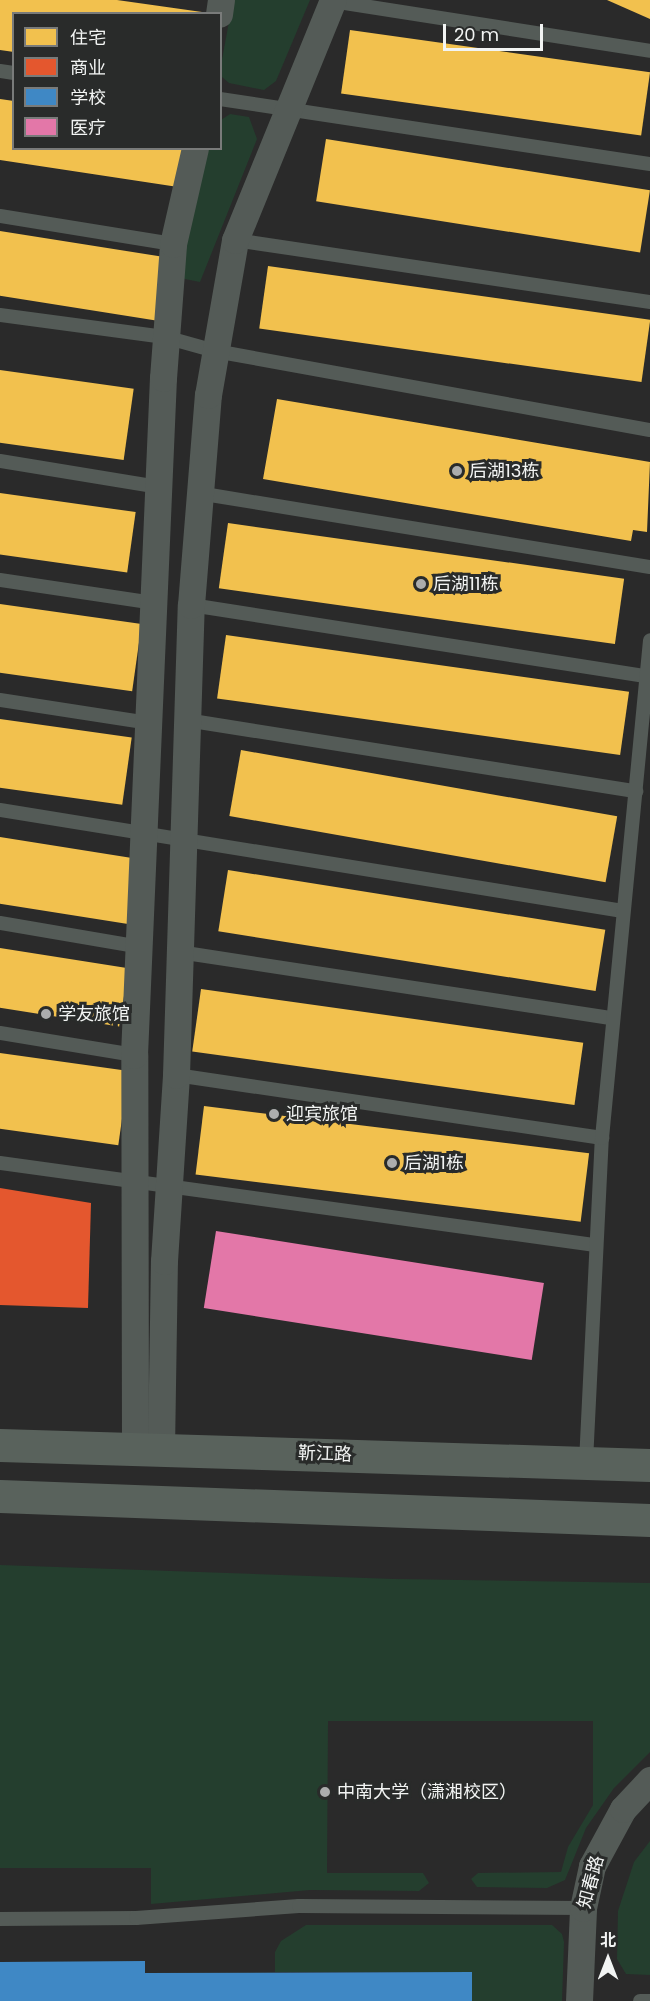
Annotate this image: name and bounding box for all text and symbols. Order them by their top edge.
legend [12,12,222,150]
scale bar [446,12,546,50]
text: 20 m [454,22,499,47]
text: 住宅 [70,25,106,50]
text: 商业 [70,55,106,80]
text: 学校 [70,85,106,110]
text: 医疗 [70,115,106,140]
place label: 后湖13栋 [469,460,539,482]
marker: 后湖13栋 [450,464,464,478]
place label: 后湖11栋 [433,573,499,595]
marker: 后湖11栋 [414,577,428,591]
place label: 学友旅馆 [58,1003,130,1025]
marker: 学友旅馆 [39,1007,53,1021]
place label: 迎宾旅馆 [286,1103,358,1125]
marker: 迎宾旅馆 [267,1107,281,1121]
place label: 后湖1栋 [404,1152,464,1174]
marker: 后湖1栋 [385,1156,399,1170]
street label: 靳江路 [298,1442,352,1466]
place label: 中南大学（潇湘校区） [337,1781,517,1803]
marker: 中南大学（潇湘校区） [318,1785,332,1799]
street label: 知春路 [574,1853,608,1911]
north arrow [578,1929,638,1989]
text: 北 [600,1929,616,1952]

